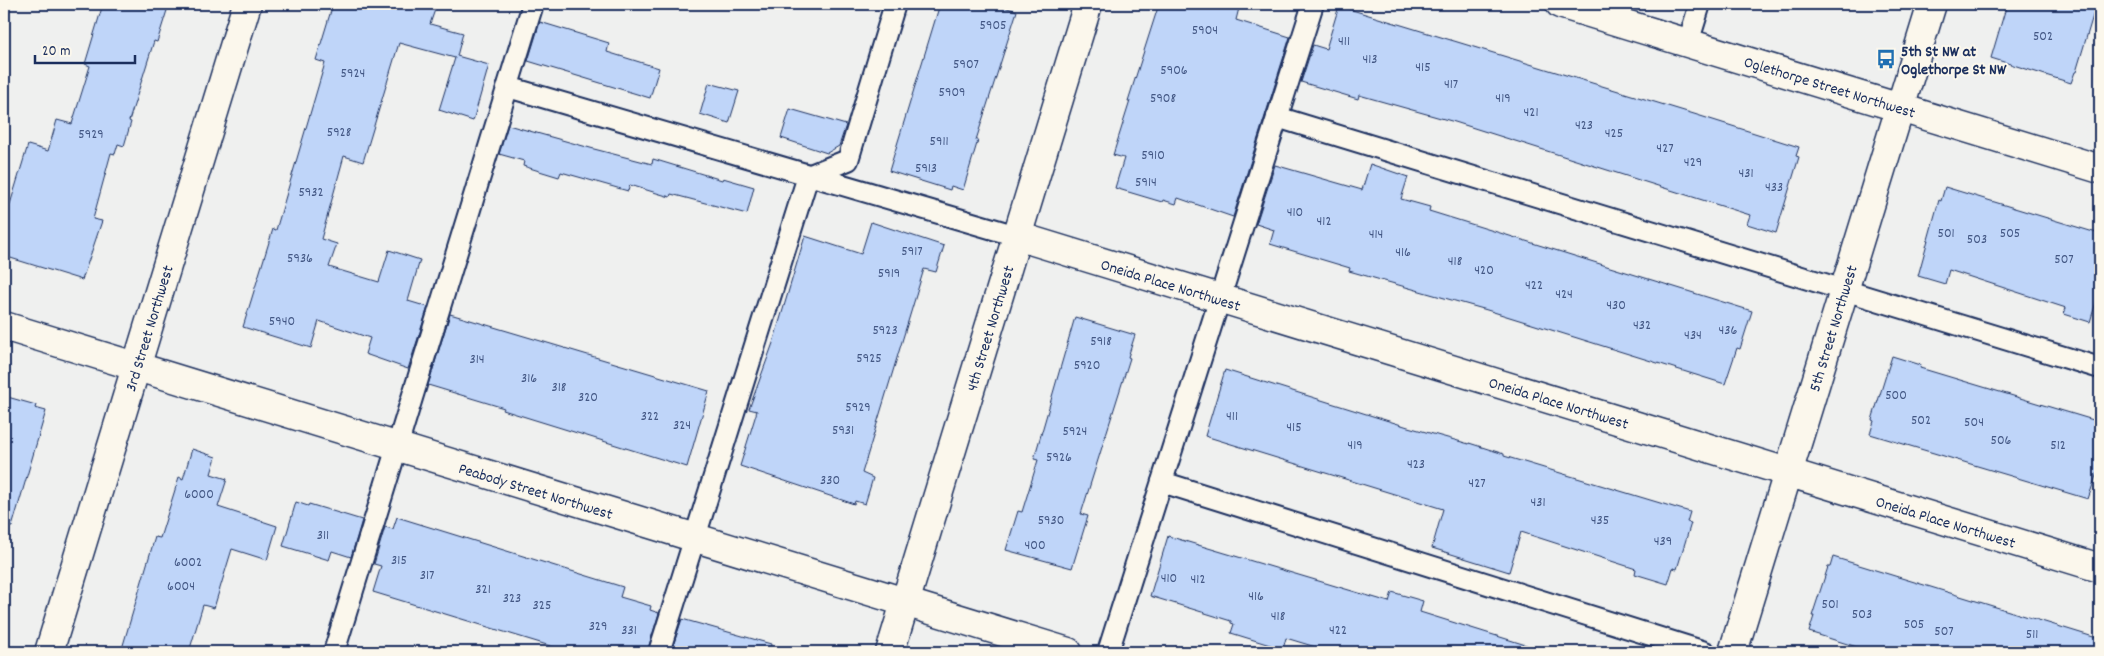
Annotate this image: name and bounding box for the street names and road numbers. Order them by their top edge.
street label: Oglethorpe Street Northwest [1741,51,1918,125]
street label: Oneida Place Northwest [1098,254,1243,319]
street label: 3rd Street Northwest [120,263,181,395]
street label: 4th Street Northwest [961,263,1021,394]
street label: 5th Street Northwest [1804,263,1865,395]
street label: Oneida Place Northwest [1486,372,1631,437]
street label: Peabody Street Northwest [455,458,615,527]
street label: Oneida Place Northwest [1873,491,2018,556]

